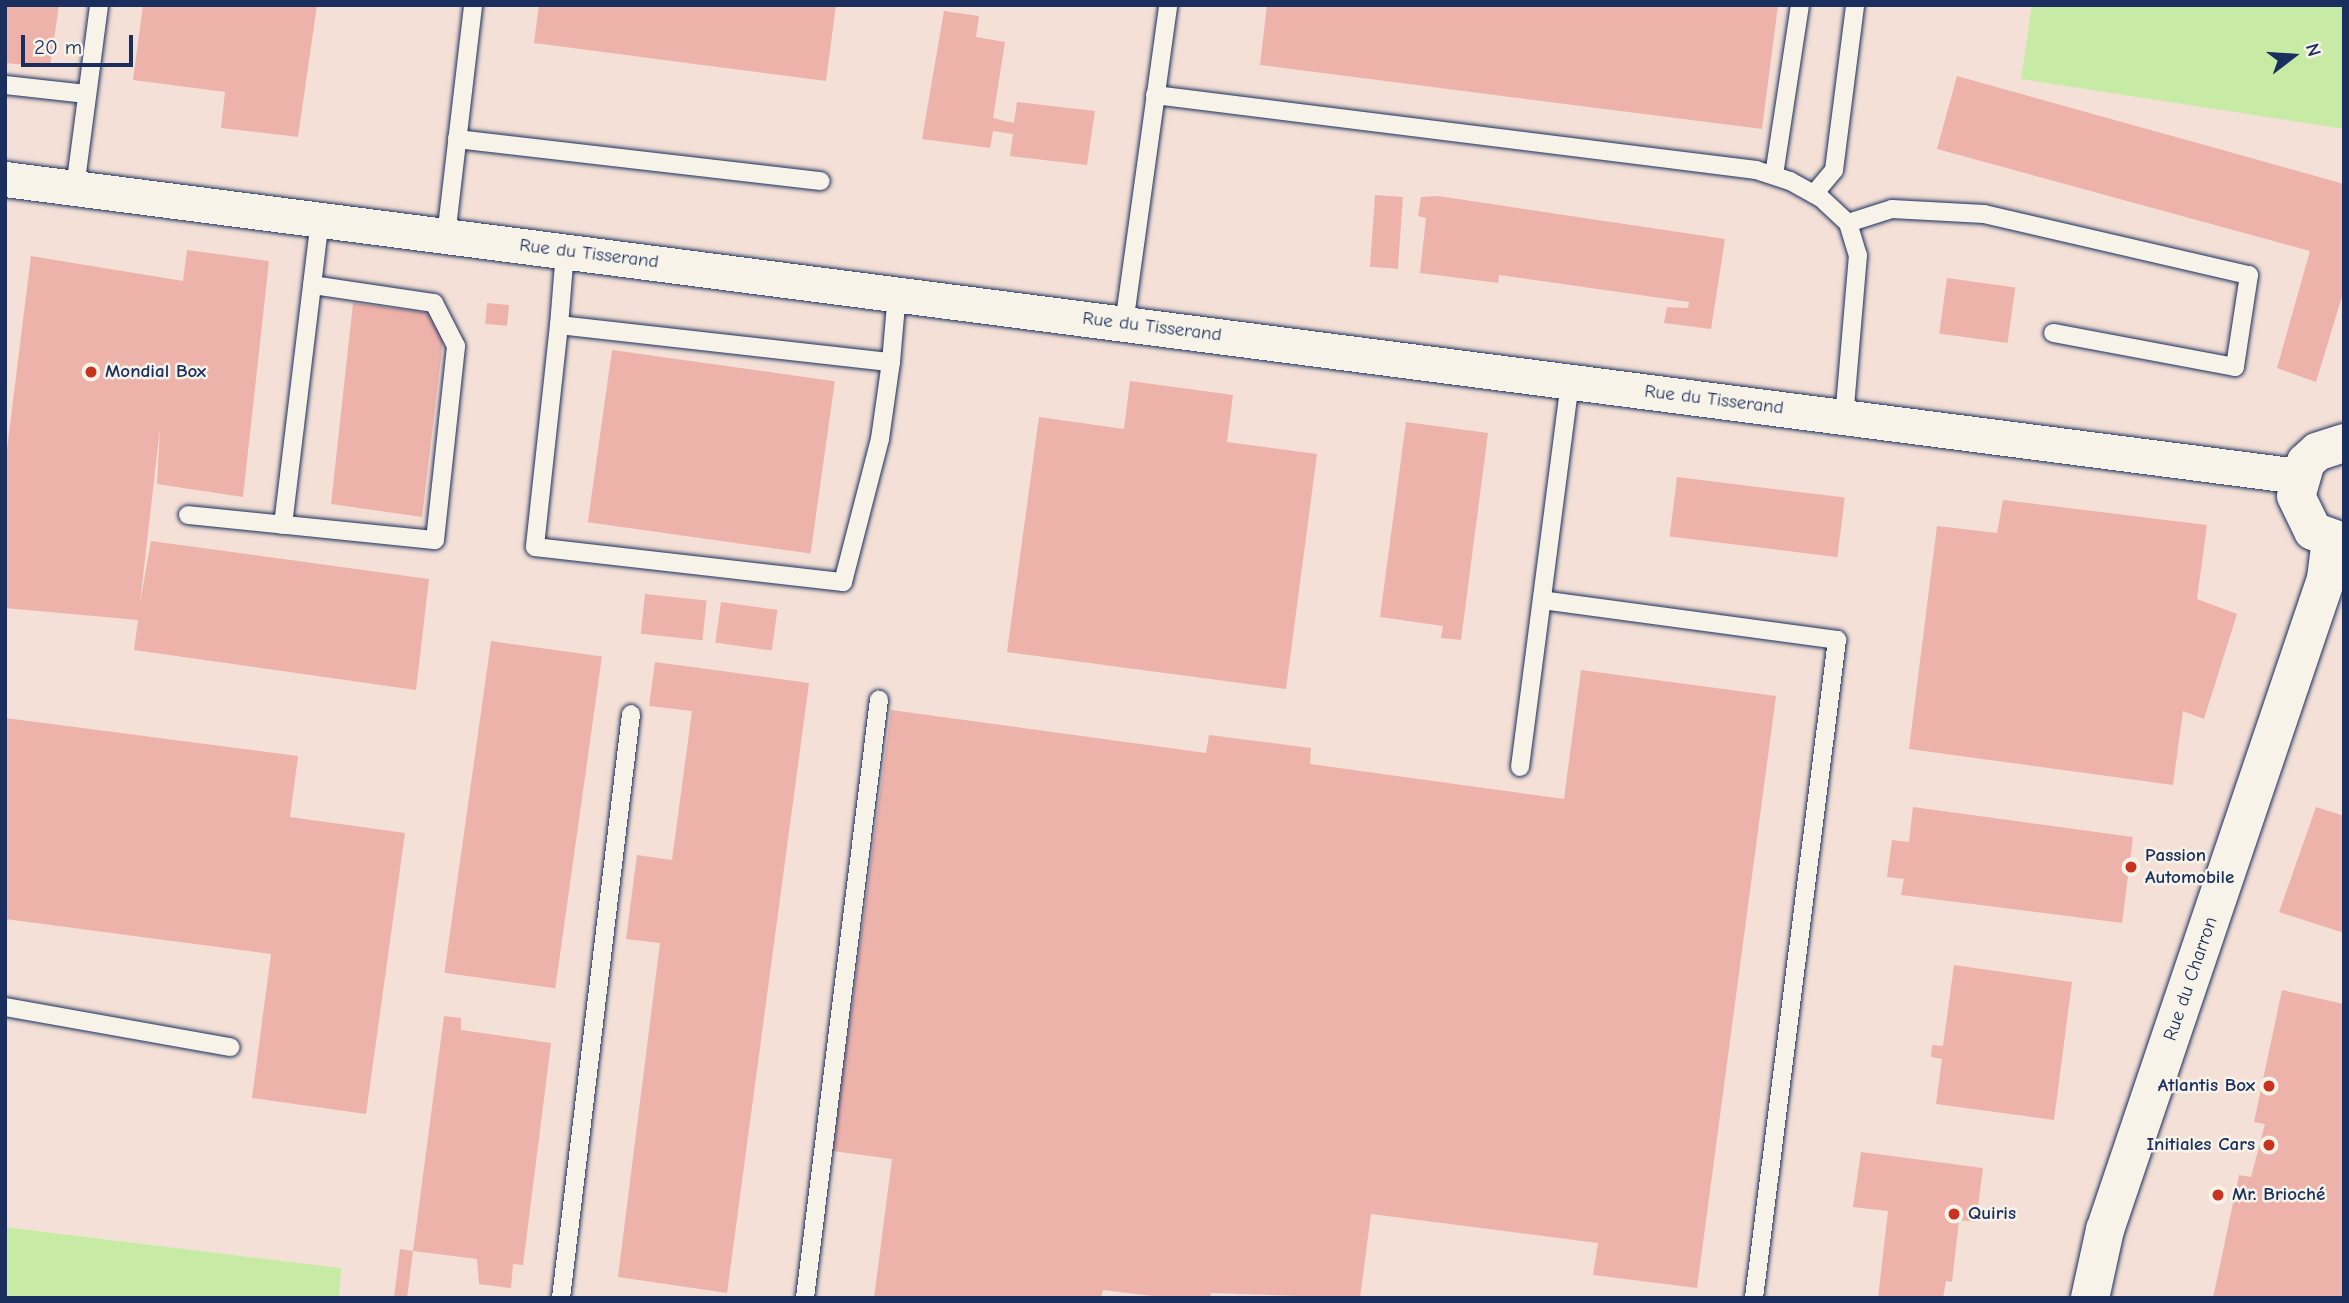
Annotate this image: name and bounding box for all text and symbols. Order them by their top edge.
scale bar [24,21,136,65]
north arrow [2258,21,2328,91]
text: 20 m [34,35,82,59]
text: N [2301,41,2325,59]
street label: Rue du Tisserand [518,234,660,274]
street label: Rue du Tisserand [1081,307,1223,347]
place label: Mondial Box [105,361,206,383]
marker: Mondial Box [83,364,99,380]
street label: Rue du Tisserand [1643,380,1785,420]
place label: Passion Automobile [2145,845,2234,889]
marker: Passion Automobile [2123,859,2139,875]
street label: Rue du Charron [2159,914,2223,1044]
place label: Atlantis Box [2158,1075,2255,1097]
marker: Atlantis Box [2261,1078,2277,1094]
place label: Initiales Cars [2146,1134,2255,1156]
marker: Initiales Cars [2261,1137,2277,1153]
place label: Mr. Brioché [2232,1184,2325,1206]
marker: Mr. Brioché [2210,1187,2226,1203]
place label: Quiris [1968,1203,2016,1225]
marker: Quiris [1946,1206,1962,1222]

